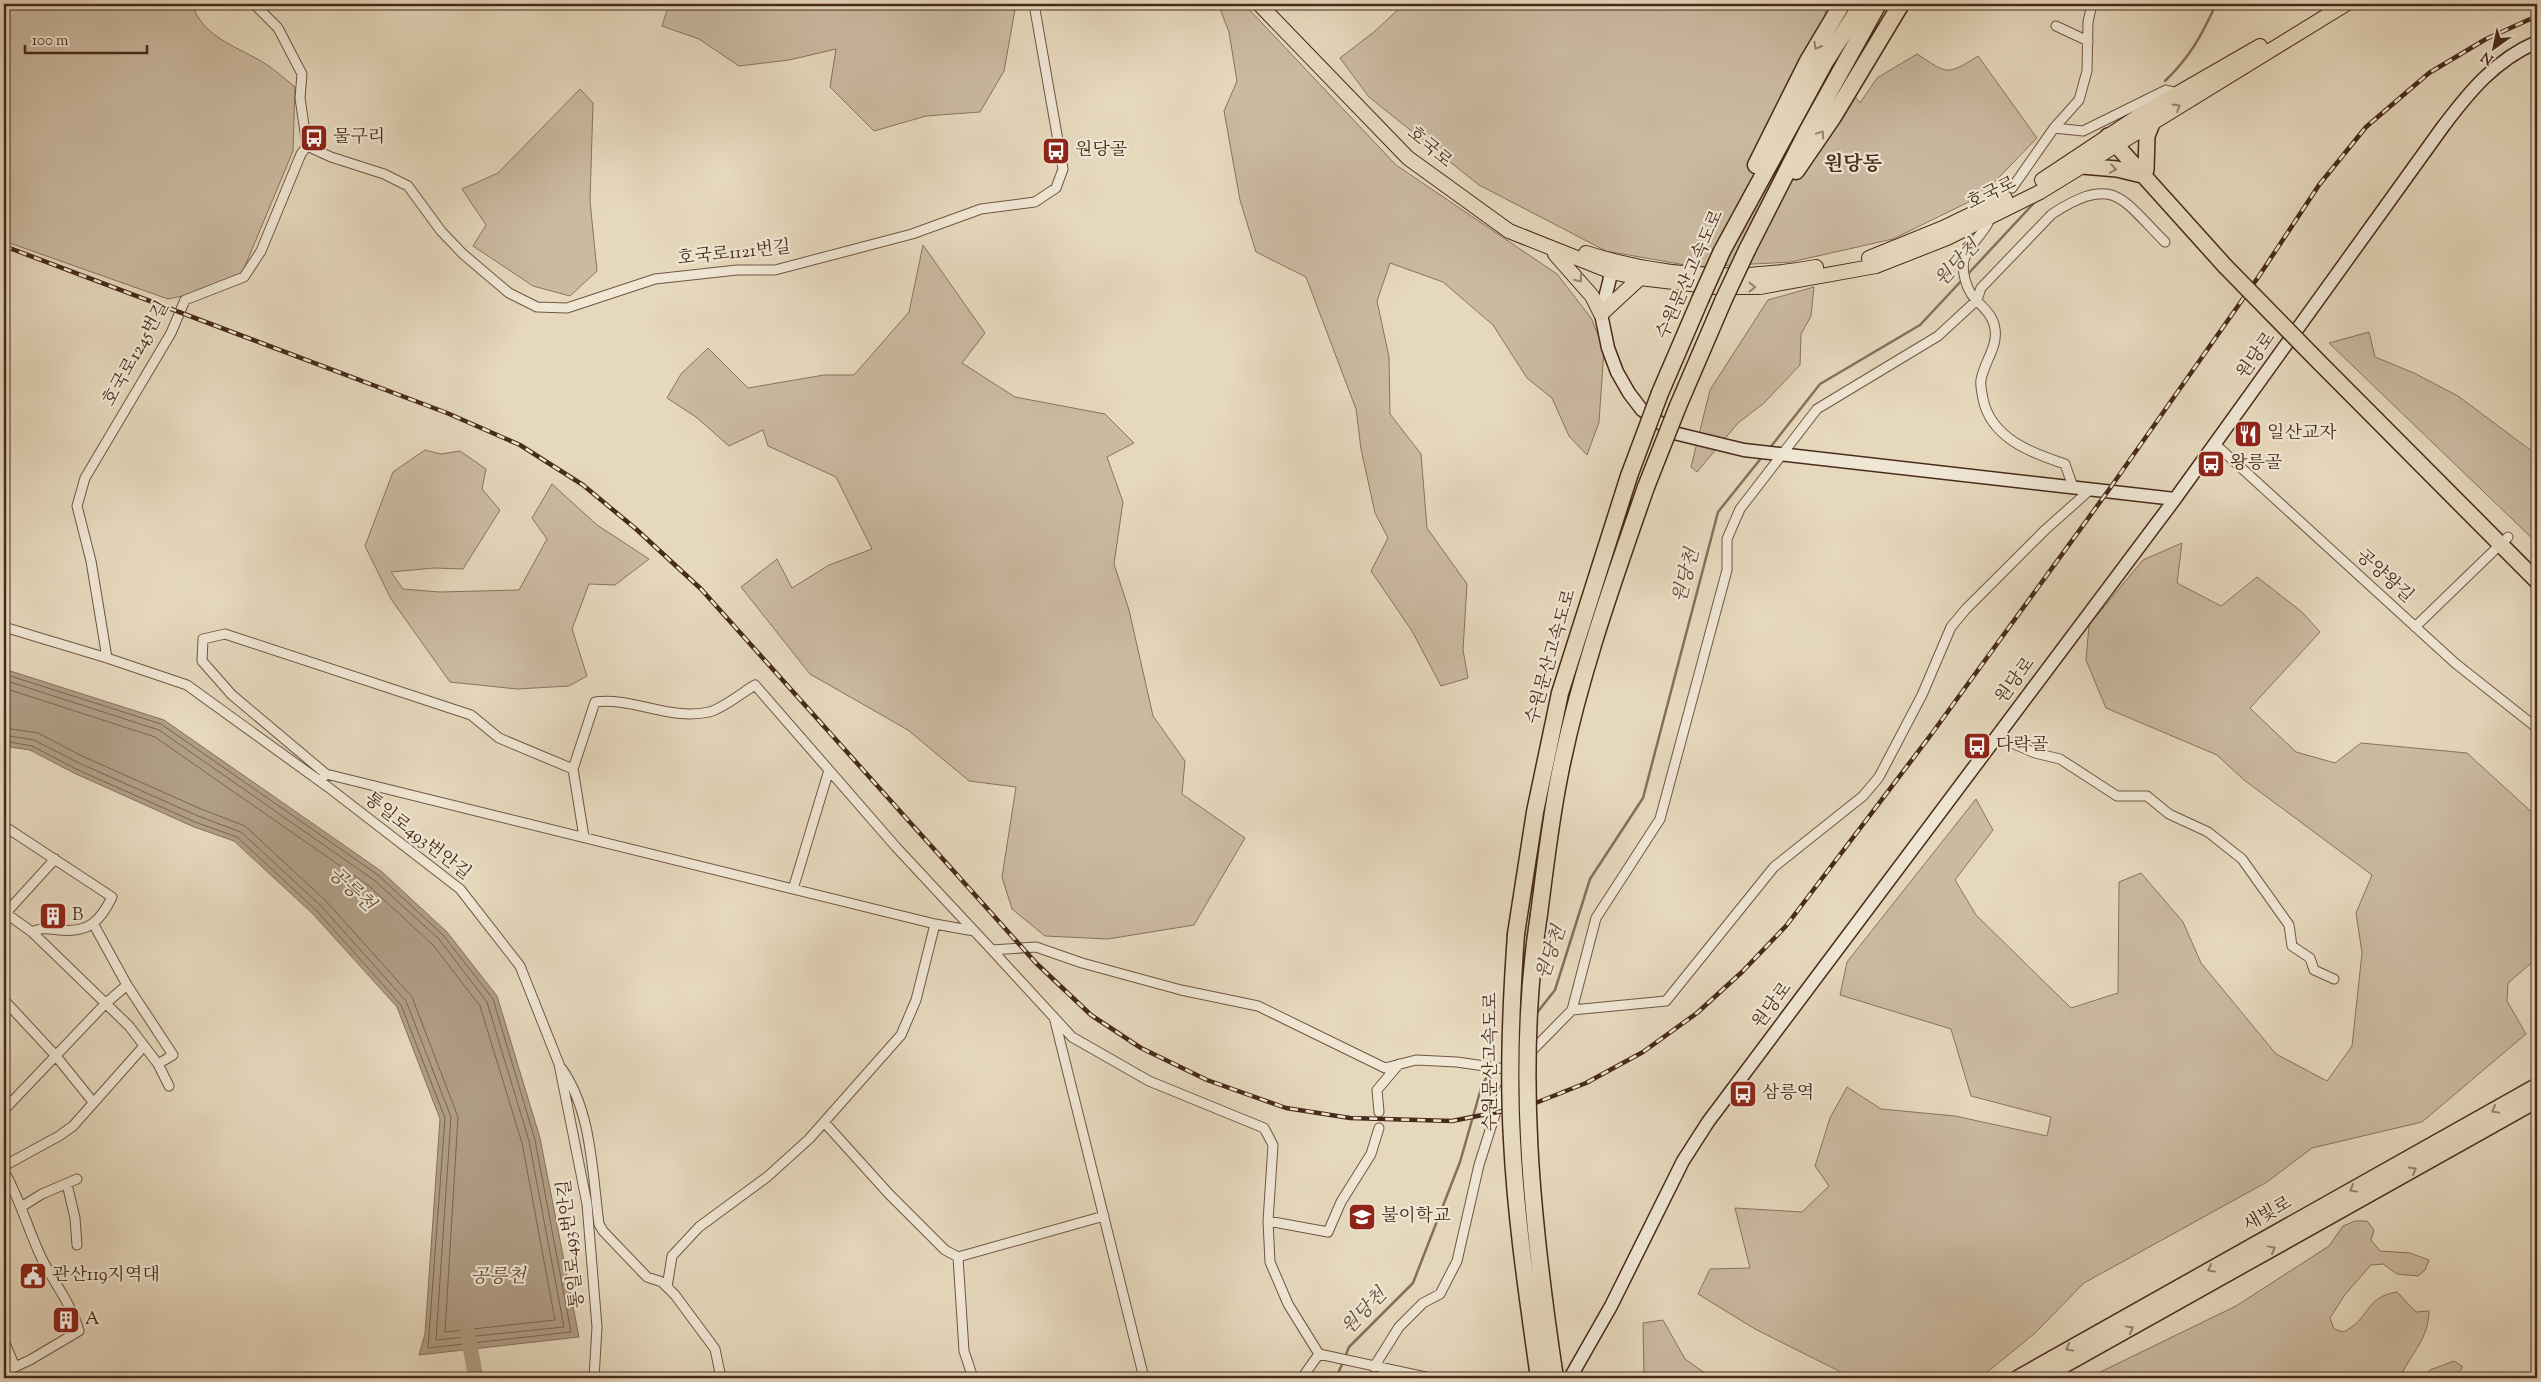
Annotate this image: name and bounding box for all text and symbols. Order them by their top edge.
scale bar [25,22,148,54]
north arrow [2468,22,2518,72]
text: 100 m [32,31,69,52]
one-way arrow [1814,40,1824,49]
text: N [2478,46,2498,69]
one-way arrow [2171,104,2180,113]
street label: 호국로 [1401,121,1457,175]
bus stop icon: 물구리 [299,123,329,153]
place label: 물구리 [333,125,385,151]
one-way arrow [1815,131,1824,140]
bus stop icon: 원당골 [1041,136,1071,166]
place label: 원당골 [1075,138,1128,164]
district label: 원당동 [1824,151,1883,180]
one-way arrow [2108,163,2117,173]
street label: 호국로 [1963,171,2021,217]
street label: 수원문산고속도로 [1651,206,1731,344]
water label: 원당천 [1929,233,1988,293]
street label: 호국로1121번길 [676,235,792,273]
one-way arrow [1574,274,1583,283]
one-way arrow [1748,282,1756,292]
street label: 호국로1245번길 [97,297,177,411]
street label: 원당로 [2231,327,2283,385]
restaurant icon: 일산교자 [2233,419,2263,449]
place label: 일산교자 [2267,421,2337,447]
bus stop icon: 왕릉골 [2196,449,2226,479]
place label: 왕릉골 [2230,451,2283,477]
water label: 원당천 [1667,544,1708,606]
street label: 공양왕길 [2349,544,2419,610]
street label: 수원문산고속도로 [1520,587,1584,727]
street label: 원당로 [1990,652,2042,710]
bus stop icon: 다락골 [1962,731,1992,761]
place label: 다락골 [1996,733,2049,759]
street label: 통일로493번안길 [358,787,476,887]
water label: 공릉천 [322,861,382,920]
building icon: B [38,901,68,931]
place label: B [72,903,83,929]
water label: 원당천 [1530,921,1574,983]
street label: 원당로 [1747,977,1799,1035]
street label: 수원문산고속도로 [1479,992,1505,1132]
bus stop icon: 삼릉역 [1728,1079,1758,1109]
place label: 삼릉역 [1762,1081,1814,1107]
one-way arrow [2491,1103,2500,1113]
one-way arrow [2408,1166,2417,1176]
street label: 통일로493번안길 [552,1178,592,1310]
one-way arrow [2349,1183,2358,1193]
street label: 새빛로 [2239,1191,2297,1239]
school or university icon: 불이학교 [1347,1202,1377,1232]
place label: 불이학교 [1381,1204,1451,1230]
one-way arrow [2266,1246,2275,1256]
public building icon: 관산119지역대 [18,1261,48,1291]
one-way arrow [2208,1262,2217,1272]
place label: 관산119지역대 [52,1263,160,1289]
water label: 공릉천 [470,1264,527,1291]
water label: 원당천 [1336,1282,1395,1341]
building icon: A [51,1305,81,1335]
place label: A [85,1307,100,1333]
one-way arrow [2124,1325,2133,1335]
one-way arrow [2066,1342,2075,1352]

